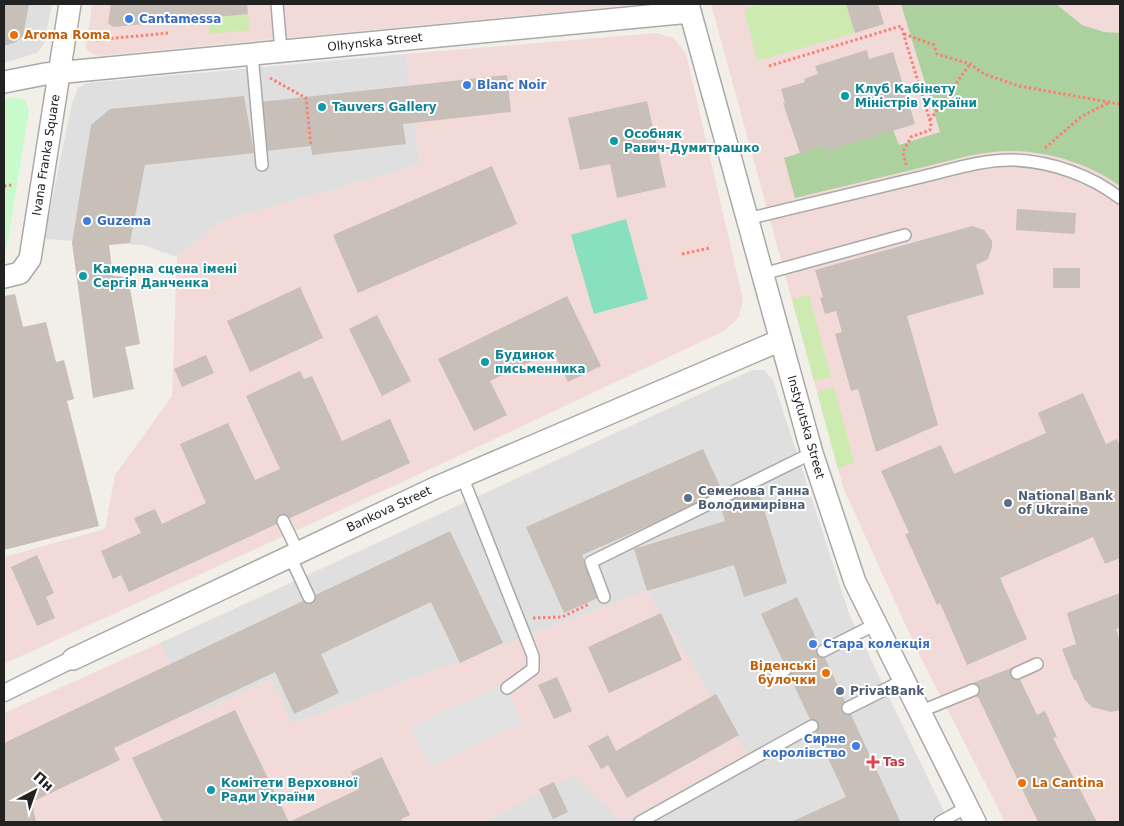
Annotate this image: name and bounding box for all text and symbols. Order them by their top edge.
place label: Cantamessa [139,12,221,26]
marker: Cantamessa [123,13,135,25]
place label: Aroma Roma [24,28,110,42]
marker: Aroma Roma [8,29,20,41]
street label: Olhynska Street [327,30,424,54]
place label: Blanc Noir [477,78,547,92]
marker: Blanc Noir [461,79,473,91]
place label: Клуб Кабінету Міністрів України [855,82,977,110]
marker: Клуб Кабінету Міністрів України [839,90,851,102]
street label: Ivana Franka Square [29,93,63,217]
place label: Tauvers Gallery [332,100,437,114]
marker: Tauvers Gallery [316,101,328,113]
place label: Особняк Равич-Думитрашко [624,127,760,155]
marker: Особняк Равич-Думитрашко [608,135,620,147]
place label: Guzema [97,214,151,228]
marker: Guzema [81,215,93,227]
place label: Камерна сцена імені Сергія Данченка [93,262,237,290]
marker: Камерна сцена імені Сергія Данченка [77,270,89,282]
place label: Будинок письменника [495,348,586,376]
marker: Будинок письменника [479,356,491,368]
street label: Instytutska Street [785,374,828,481]
street label: Bankova Street [344,483,434,535]
place label: Семенова Ганна Володимирівна [698,484,810,512]
place label: National Bank of Ukraine [1018,489,1114,517]
marker: Семенова Ганна Володимирівна [682,492,694,504]
marker: National Bank of Ukraine [1002,497,1014,509]
place label: Стара колекція [823,637,930,651]
marker: Стара колекція [807,638,819,650]
place label: Віденські булочки [750,659,816,687]
marker: Віденські булочки [820,667,832,679]
place label: PrivatBank [850,684,925,698]
marker: PrivatBank [834,685,846,697]
place label: Сирне королівство [762,732,846,760]
marker: Сирне королівство [850,740,862,752]
place label: Tas [883,755,905,769]
marker: Tas [867,756,879,768]
north arrow [10,766,60,816]
text: Пн [30,768,57,794]
place label: Комітети Верховної Ради України [221,776,358,804]
place label: La Cantina [1032,776,1104,790]
marker: La Cantina [1016,777,1028,789]
marker: Комітети Верховної Ради України [205,784,217,796]

